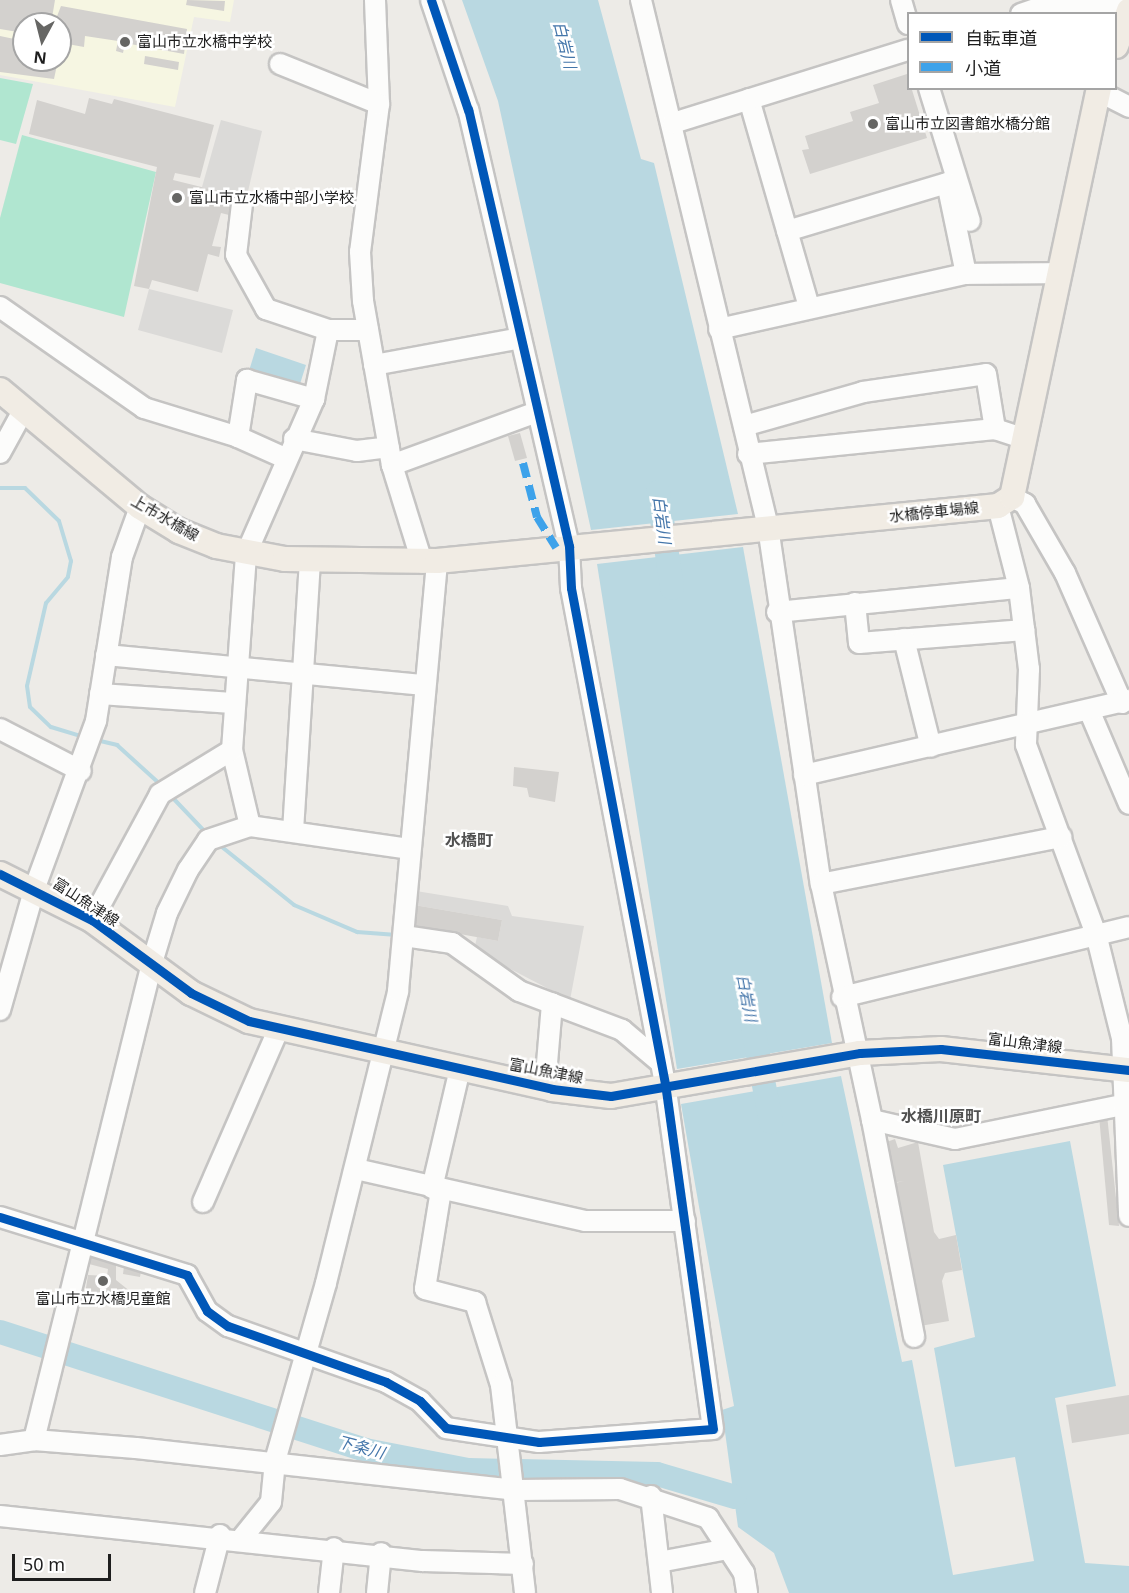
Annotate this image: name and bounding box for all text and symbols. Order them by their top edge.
north arrow [12,12,72,72]
legend [907,12,1117,90]
water label: 白岩川 [550,19,580,71]
text: 自転車道 [965,26,1037,50]
place label: 富山市立水橋中学校 [137,33,272,51]
marker: 富山市立水橋中学校 [118,35,132,49]
text: N [32,46,48,70]
text: 小道 [965,56,1001,80]
place label: 富山市立図書館水橋分館 [885,115,1050,133]
marker: 富山市立図書館水橋分館 [866,117,880,131]
place label: 富山市立水橋中部小学校 [189,189,354,207]
marker: 富山市立水橋中部小学校 [170,191,184,205]
street label: 上市水橋線 [128,491,202,545]
water label: 白岩川 [649,495,675,545]
street label: 水橋停車場線 [888,498,980,526]
district label: 水橋町 [445,830,493,850]
street label: 富山魚津線 [50,874,122,930]
water label: 白岩川 [733,973,761,1023]
street label: 富山魚津線 [987,1029,1063,1057]
street label: 富山魚津線 [507,1055,585,1087]
district label: 水橋川原町 [901,1106,981,1126]
marker: 富山市立水橋児童館 [96,1274,110,1288]
place label: 富山市立水橋児童館 [36,1290,170,1308]
water label: 下条川 [335,1432,387,1462]
scale bar [15,1542,114,1580]
text: 50 m [23,1552,65,1576]

